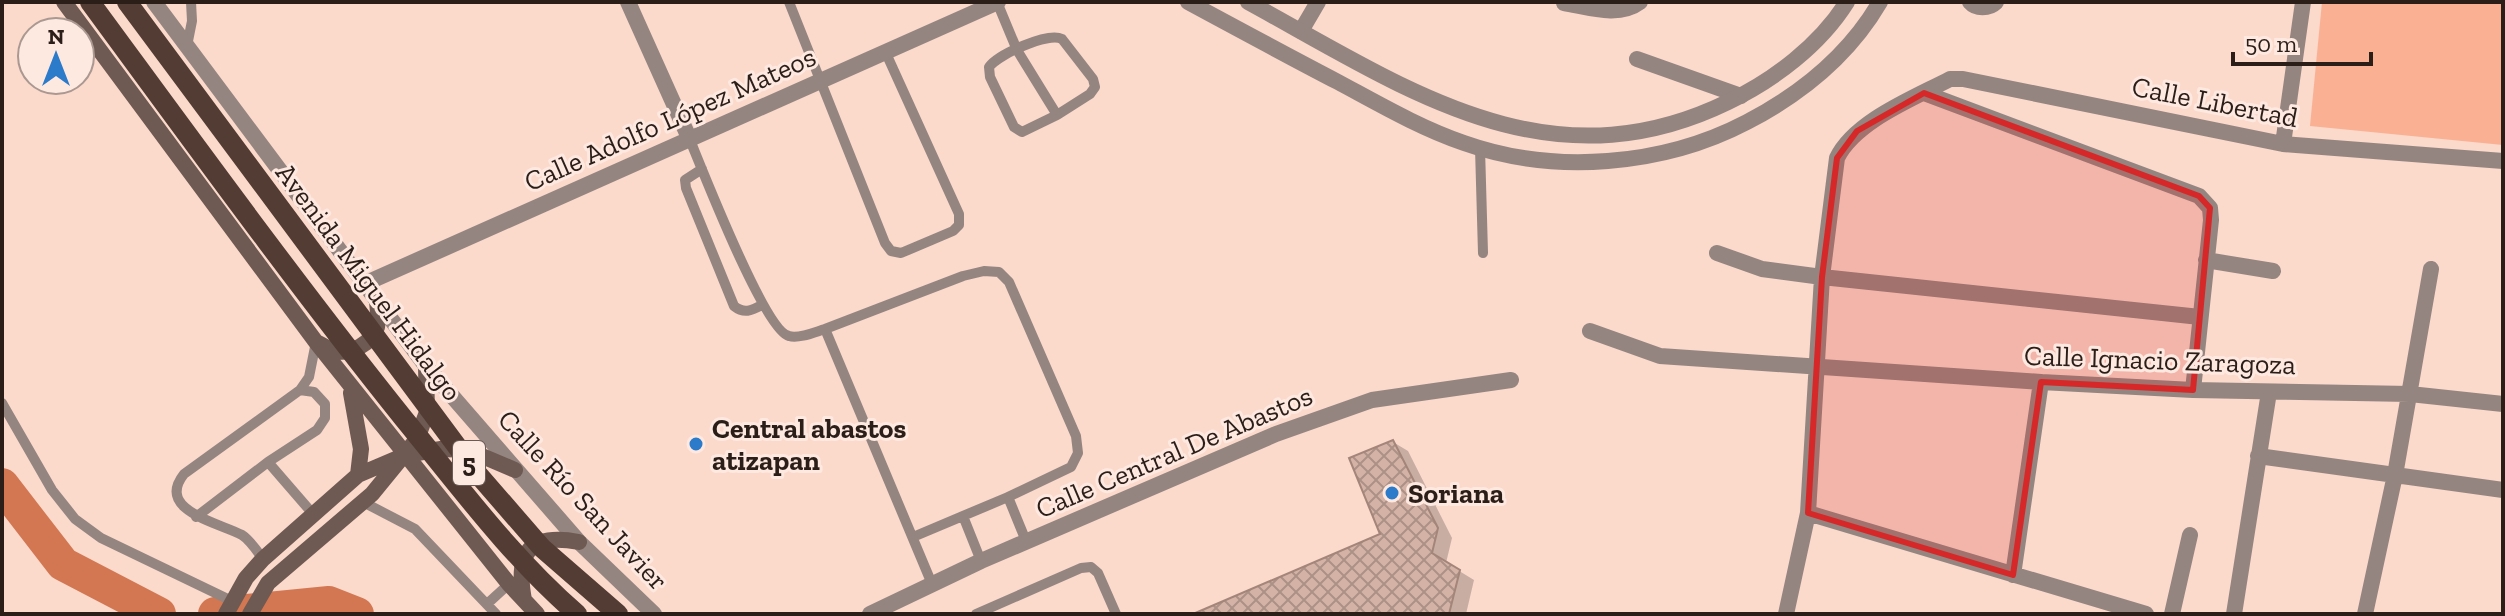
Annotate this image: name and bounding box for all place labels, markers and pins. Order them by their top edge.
place label: Central abastos atizapan [712,412,906,477]
marker: Central abastos atizapan [687,435,705,453]
place label: Soriana [1408,477,1504,510]
marker: Soriana [1383,484,1401,502]

